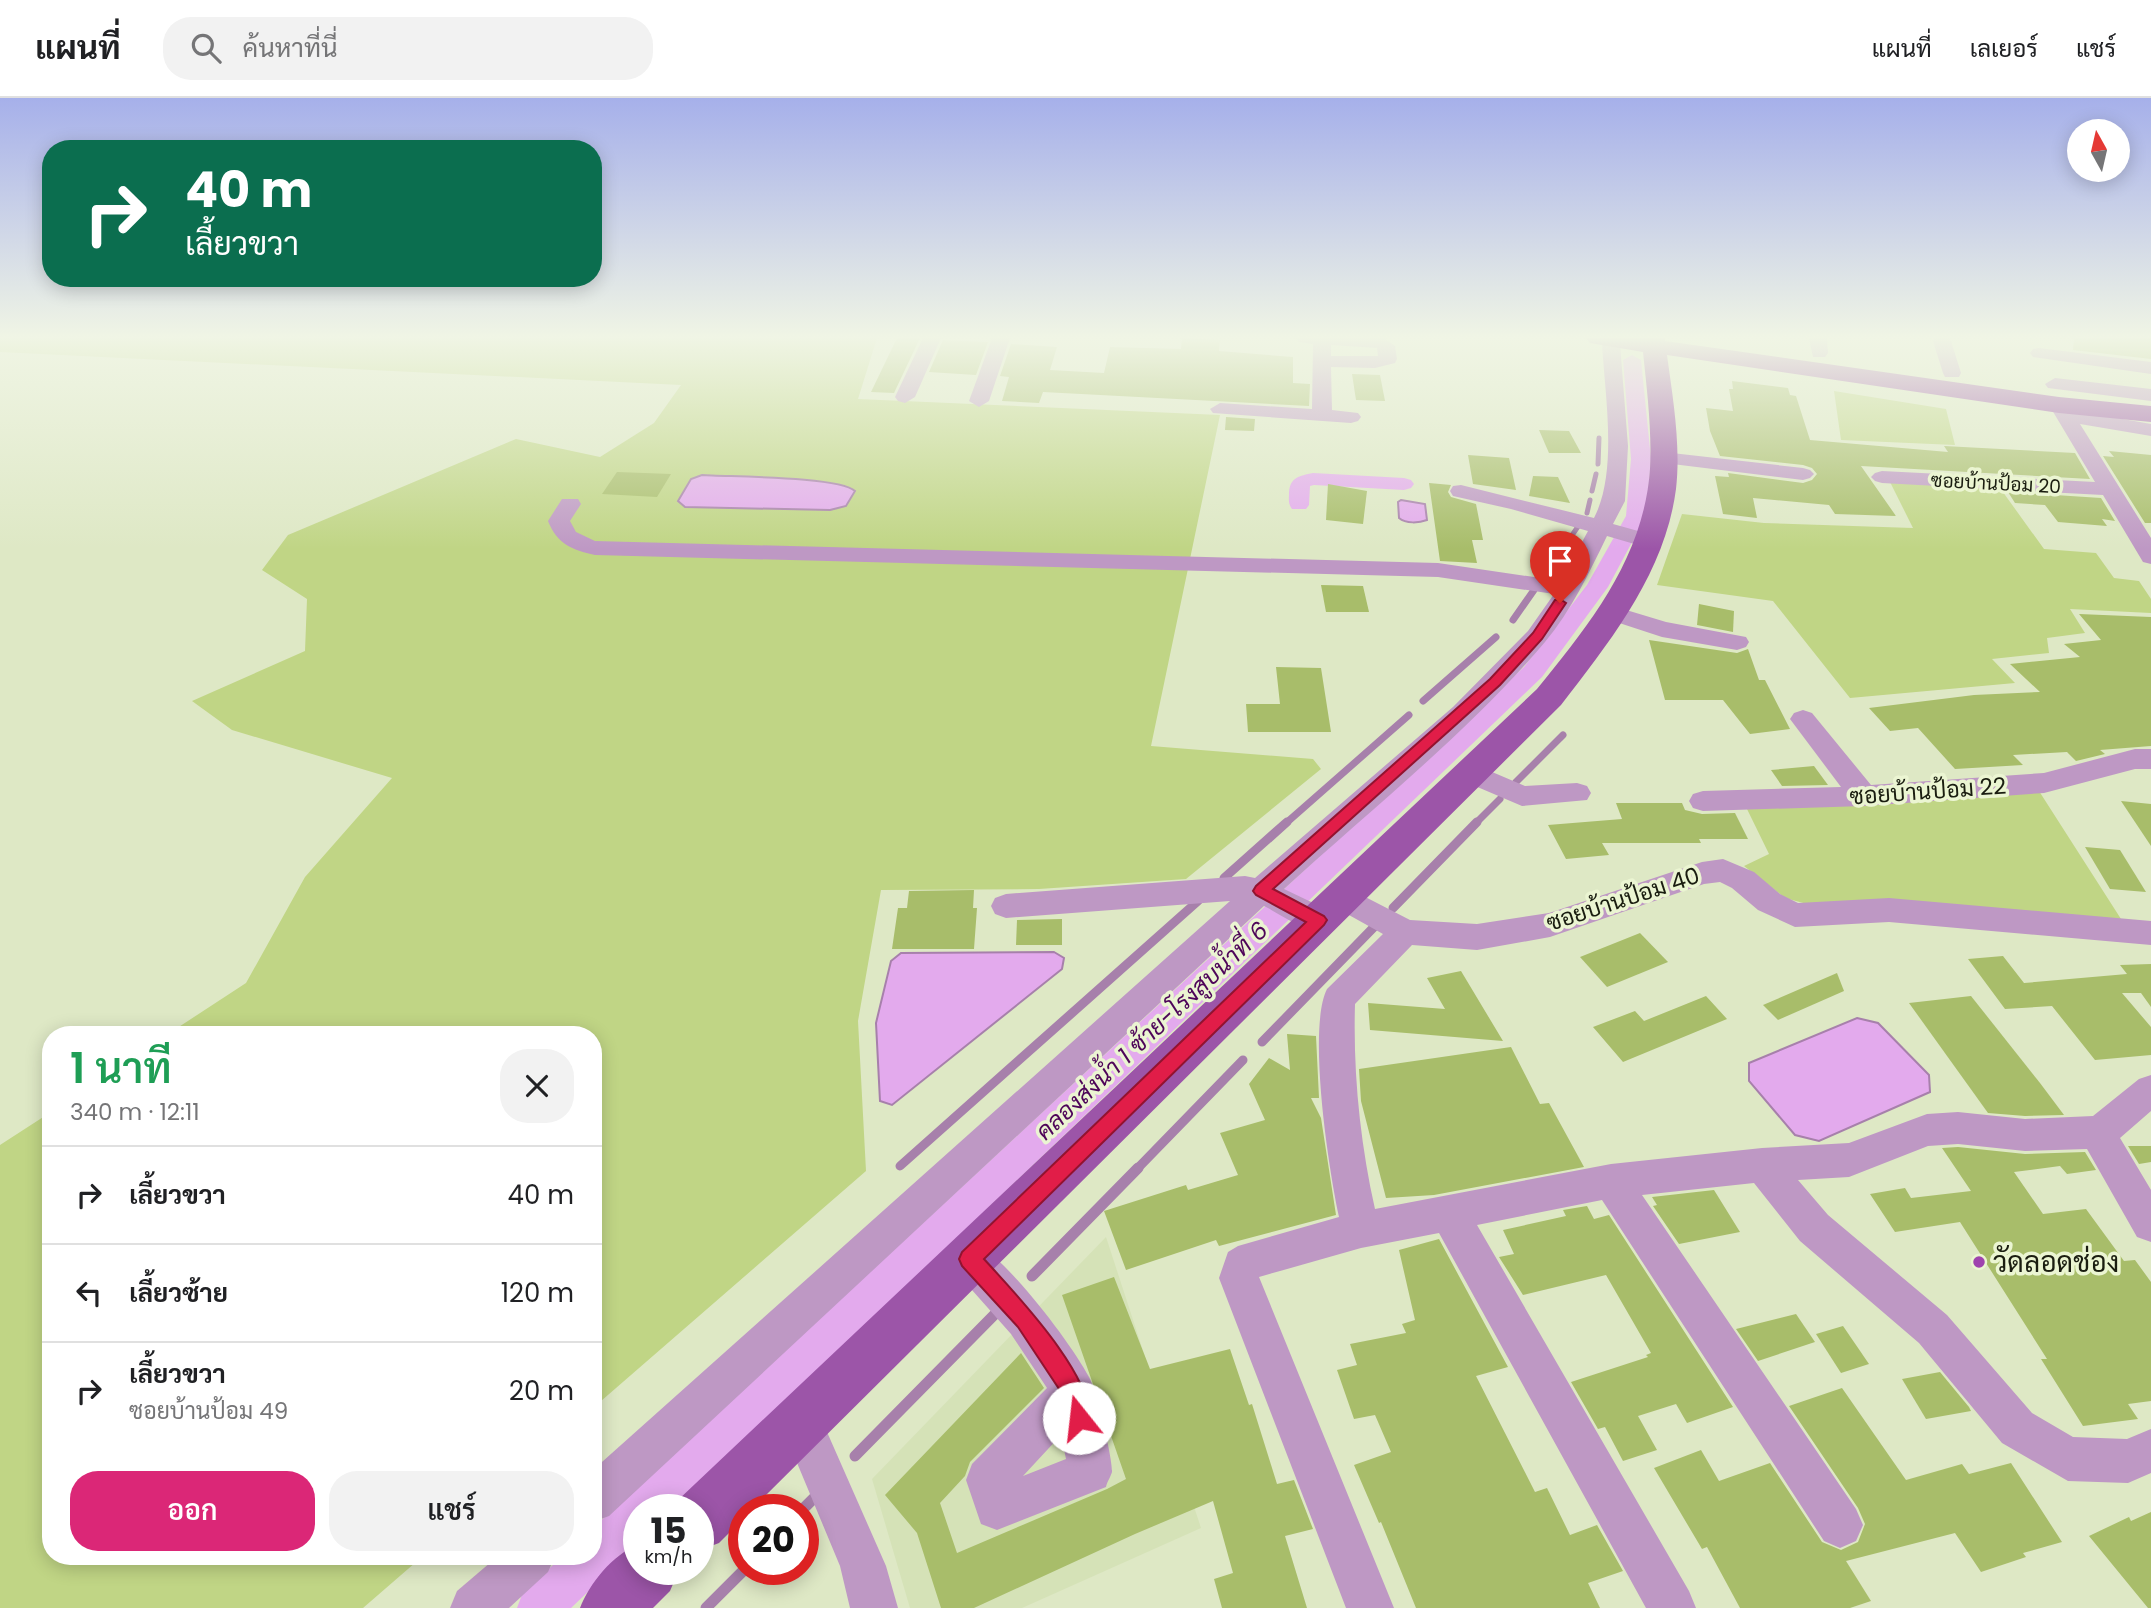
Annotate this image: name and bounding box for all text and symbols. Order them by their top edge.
search box [163,17,653,80]
text: แผนที่ [35,24,121,71]
icon: search [187,29,225,67]
text: ค้นหาที่นี่ [243,30,338,66]
text: แผนที่ [1872,32,1932,65]
text: เลเยอร์ [1970,32,2038,65]
text: แชร์ [2076,32,2116,65]
north arrow [2067,119,2130,182]
map controls [2067,119,2130,182]
text: 40 m [185,156,312,224]
icon: right [70,168,161,259]
text: เลี้ยวขวา [185,221,299,266]
street label: ซอยบ้านป้อม 20 [1930,467,2062,500]
pin [1530,531,1590,603]
icon: arrive [1541,542,1579,580]
street label: ซอยบ้านป้อม 22 [1849,770,2007,812]
street label: ซอยบ้านป้อม 40 [1542,859,1704,939]
water label: คลองส่งน้ำ 1 ซ้าย-โรงสูบน้ำที่ 6 [1026,911,1276,1148]
text: 1 นาที [70,1039,172,1098]
button: close [500,1049,574,1123]
text: 340 m · 12:11 [70,1096,200,1128]
icon: right [70,1176,108,1214]
text: เลี้ยวขวา [129,1177,226,1213]
text: 40 m [508,1177,574,1213]
place label: วัดลอดช่อง [1993,1243,2119,1282]
marker: วัดลอดช่อง [1971,1254,1987,1270]
icon: left [70,1274,108,1312]
text: เลี้ยวซ้าย [129,1275,228,1311]
text: 120 m [501,1275,574,1311]
text: เลี้ยวขวา [129,1356,226,1392]
icon: right [70,1372,108,1410]
text: 20 m [509,1373,574,1409]
position arrow [1042,1381,1116,1455]
text: ซอยบ้านป้อม 49 [129,1395,288,1427]
button: ออก [70,1471,315,1551]
button: แชร์ [329,1471,574,1551]
speed limit sign: 20 [728,1494,819,1585]
text: 15 [651,1506,686,1555]
text: km/h [645,1544,692,1569]

